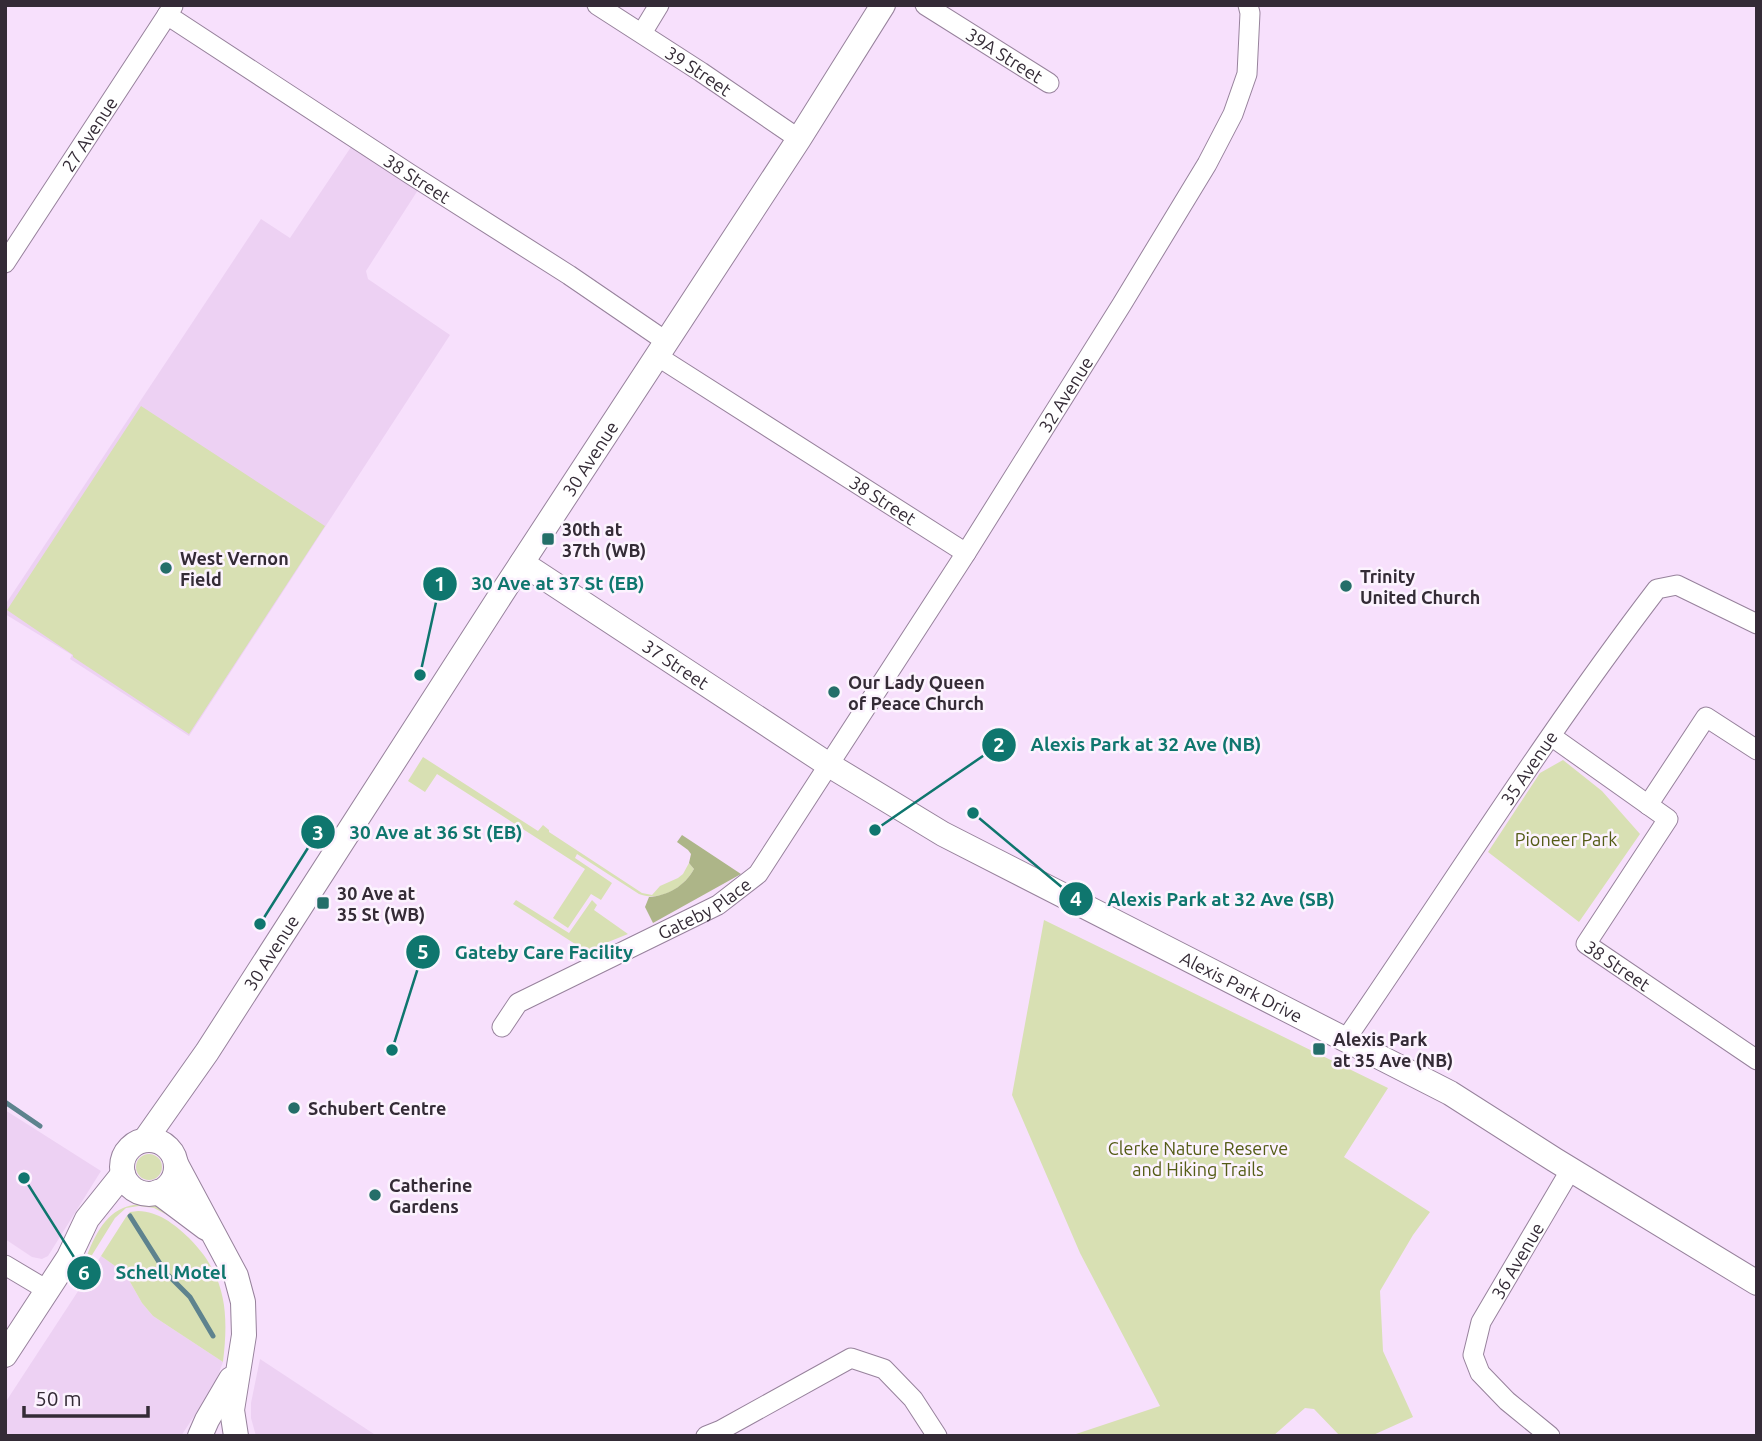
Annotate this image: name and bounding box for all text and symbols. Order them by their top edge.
street label: 39A Street [963,24,1046,87]
street label: 39 Street [662,42,735,100]
street label: 27 Avenue [58,93,121,175]
street label: 38 Street [380,150,454,207]
street label: 32 Avenue [1034,353,1097,436]
street label: 30 Avenue [558,417,622,500]
street label: 38 Street [846,472,920,529]
place label: 30th at 37th (WB) [562,519,646,561]
marker: 30th at 37th (WB) [540,531,556,547]
place label: West Vernon Field [180,548,289,589]
marker: West Vernon Field [158,560,174,576]
callout: 30 Ave at 37 St (EB) [423,564,659,604]
place label: Trinity United Church [1360,566,1480,607]
text: 1 [434,571,446,595]
text: 30 Ave at 37 St (EB) [471,572,645,594]
marker: Trinity United Church [1338,578,1354,594]
street label: 37 Street [639,635,712,693]
place label: Our Lady Queen of Peace Church [848,672,985,713]
marker: Our Lady Queen of Peace Church [826,684,842,700]
callout: Alexis Park at 32 Ave (NB) [982,725,1276,765]
street label: 35 Avenue [1496,727,1561,809]
text: 2 [993,732,1005,756]
text: Alexis Park at 32 Ave (NB) [1031,733,1261,755]
callout: 30 Ave at 36 St (EB) [300,812,536,852]
text: 3 [312,820,324,844]
text: 30 Ave at 36 St (EB) [349,821,523,843]
park label: Pioneer Park [1515,829,1617,849]
street label: Gateby Place [654,873,755,943]
callout: Alexis Park at 32 Ave (SB) [1059,879,1349,919]
place label: 30 Ave at 35 St (WB) [337,883,425,925]
text: 4 [1070,886,1082,910]
text: Alexis Park at 32 Ave (SB) [1107,888,1335,910]
marker: 30 Ave at 35 St (WB) [315,895,331,911]
street label: 30 Avenue [240,911,302,994]
callout: Gateby Care Facility [405,932,647,972]
street label: 38 Street [1581,936,1654,995]
text: 5 [417,939,429,963]
text: Gateby Care Facility [455,941,633,963]
street label: Alexis Park Drive [1177,947,1306,1026]
place label: Alexis Park at 35 Ave (NB) [1333,1029,1453,1071]
marker: Alexis Park at 35 Ave (NB) [1311,1041,1327,1057]
place label: Schubert Centre [308,1098,446,1118]
marker: Schubert Centre [286,1100,302,1116]
park label: Clerke Nature Reserve and Hiking Trails [1108,1138,1288,1179]
place label: Catherine Gardens [389,1175,472,1216]
marker: Catherine Gardens [367,1187,383,1203]
street label: 36 Avenue [1487,1219,1547,1302]
callout: Schell Motel [66,1253,240,1293]
text: 6 [78,1260,90,1284]
text: Schell Motel [115,1261,227,1283]
scale bar [24,1374,149,1418]
text: 50 m [35,1386,82,1410]

